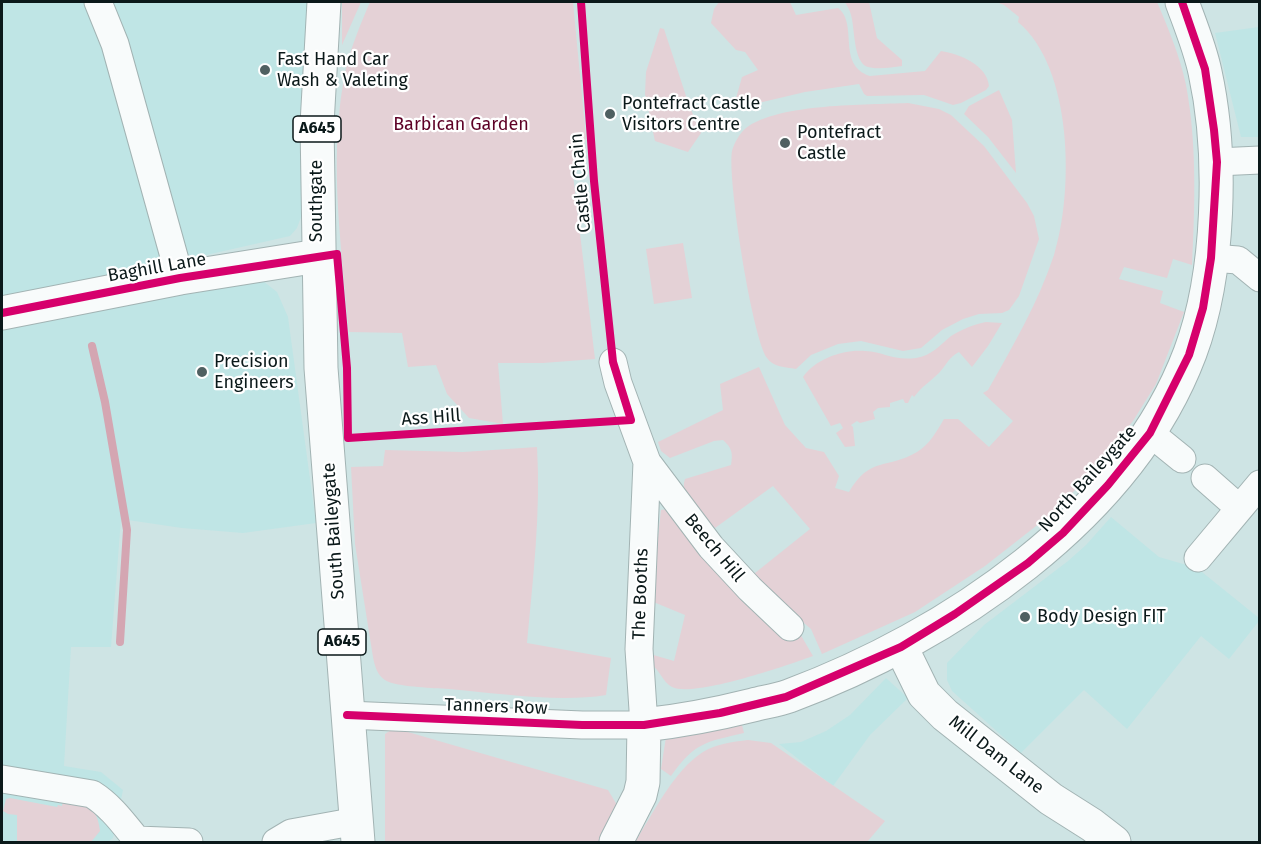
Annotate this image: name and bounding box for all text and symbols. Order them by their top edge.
place label: Fast Hand Car Wash & Valeting [277,49,408,92]
marker: Fast Hand Car Wash & Valeting [258,63,272,77]
place label: Pontefract Castle Visitors Centre [622,93,760,136]
marker: Pontefract Castle Visitors Centre [603,107,617,121]
park label: Barbican Garden [393,114,529,136]
road number: A645 [293,116,341,142]
place label: Pontefract Castle [797,122,881,164]
street label: Castle Chain [566,132,596,234]
marker: Pontefract Castle [778,136,792,150]
street label: Southgate [306,160,328,242]
street label: Baghill Lane [106,249,208,287]
place label: Precision Engineers [214,351,294,394]
marker: Precision Engineers [195,365,209,379]
street label: Ass Hill [401,405,461,431]
street label: North Baileygate [1034,421,1142,537]
street label: South Baileygate [318,462,350,600]
street label: Beech Hill [679,510,749,586]
street label: The Booths [629,548,653,640]
place label: Body Design FIT [1037,606,1166,628]
marker: Body Design FIT [1018,610,1032,624]
road number: A645 [318,629,366,655]
street label: Tanners Row [444,694,548,720]
street label: Mill Dam Lane [944,711,1048,799]

